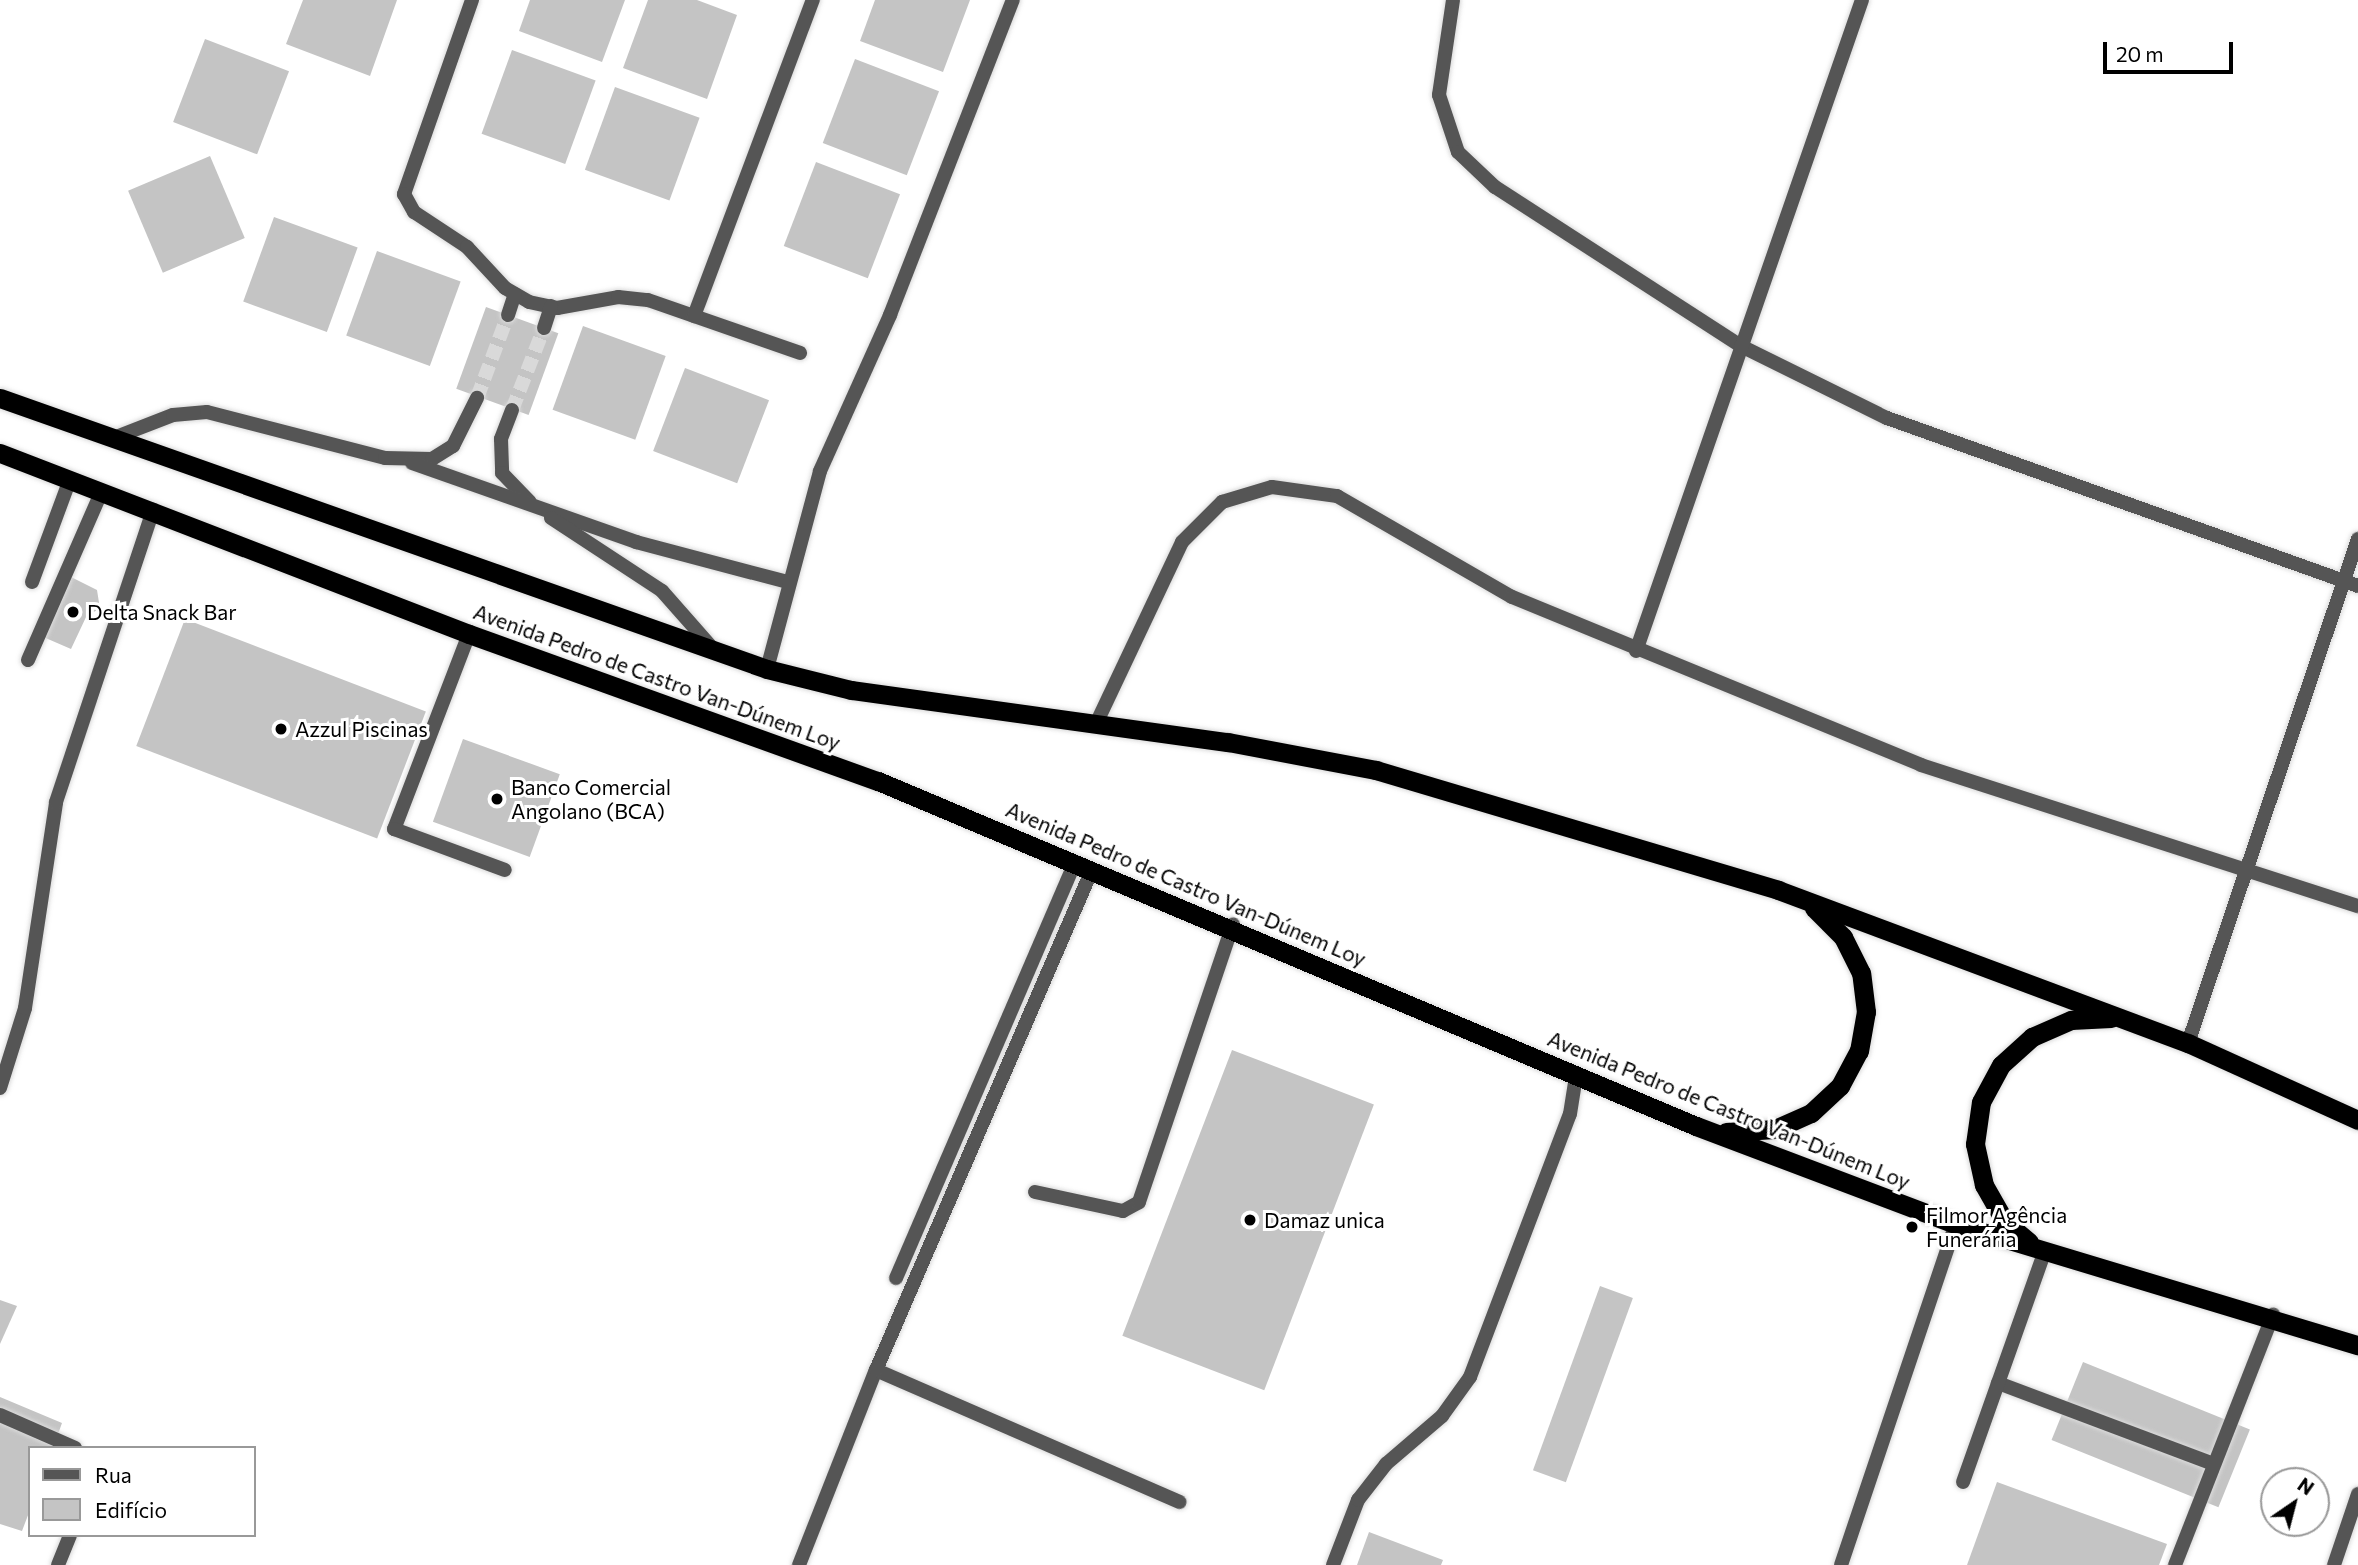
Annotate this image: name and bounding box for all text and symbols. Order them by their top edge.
scale bar [2106,28,2236,72]
text: 20 m [2116,41,2164,66]
place label: Delta Snack Bar [87,599,237,625]
street label: Avenida Pedro de Castro Van-Dúnem Loy [470,599,844,755]
marker: Delta Snack Bar [65,604,81,620]
place label: Azzul Piscinas [295,716,428,742]
marker: Azzul Piscinas [273,721,289,737]
place label: Banco Comercial Angolano (BCA) [511,774,671,824]
marker: Banco Comercial Angolano (BCA) [489,791,505,807]
street label: Avenida Pedro de Castro Van-Dúnem Loy [1002,796,1370,972]
street label: Avenida Pedro de Castro Van-Dúnem Loy [1544,1026,1914,1194]
place label: Filmor Agência Funerária [1926,1202,2067,1252]
place label: Damaz unica [1264,1207,1385,1233]
marker: Damaz unica [1242,1212,1258,1228]
marker: Filmor Agência Funerária [1904,1219,1920,1235]
legend [28,1446,256,1537]
text: Rua [95,1462,132,1487]
north arrow [2260,1467,2330,1537]
text: N [2294,1473,2319,1500]
text: Edifício [95,1497,167,1522]

